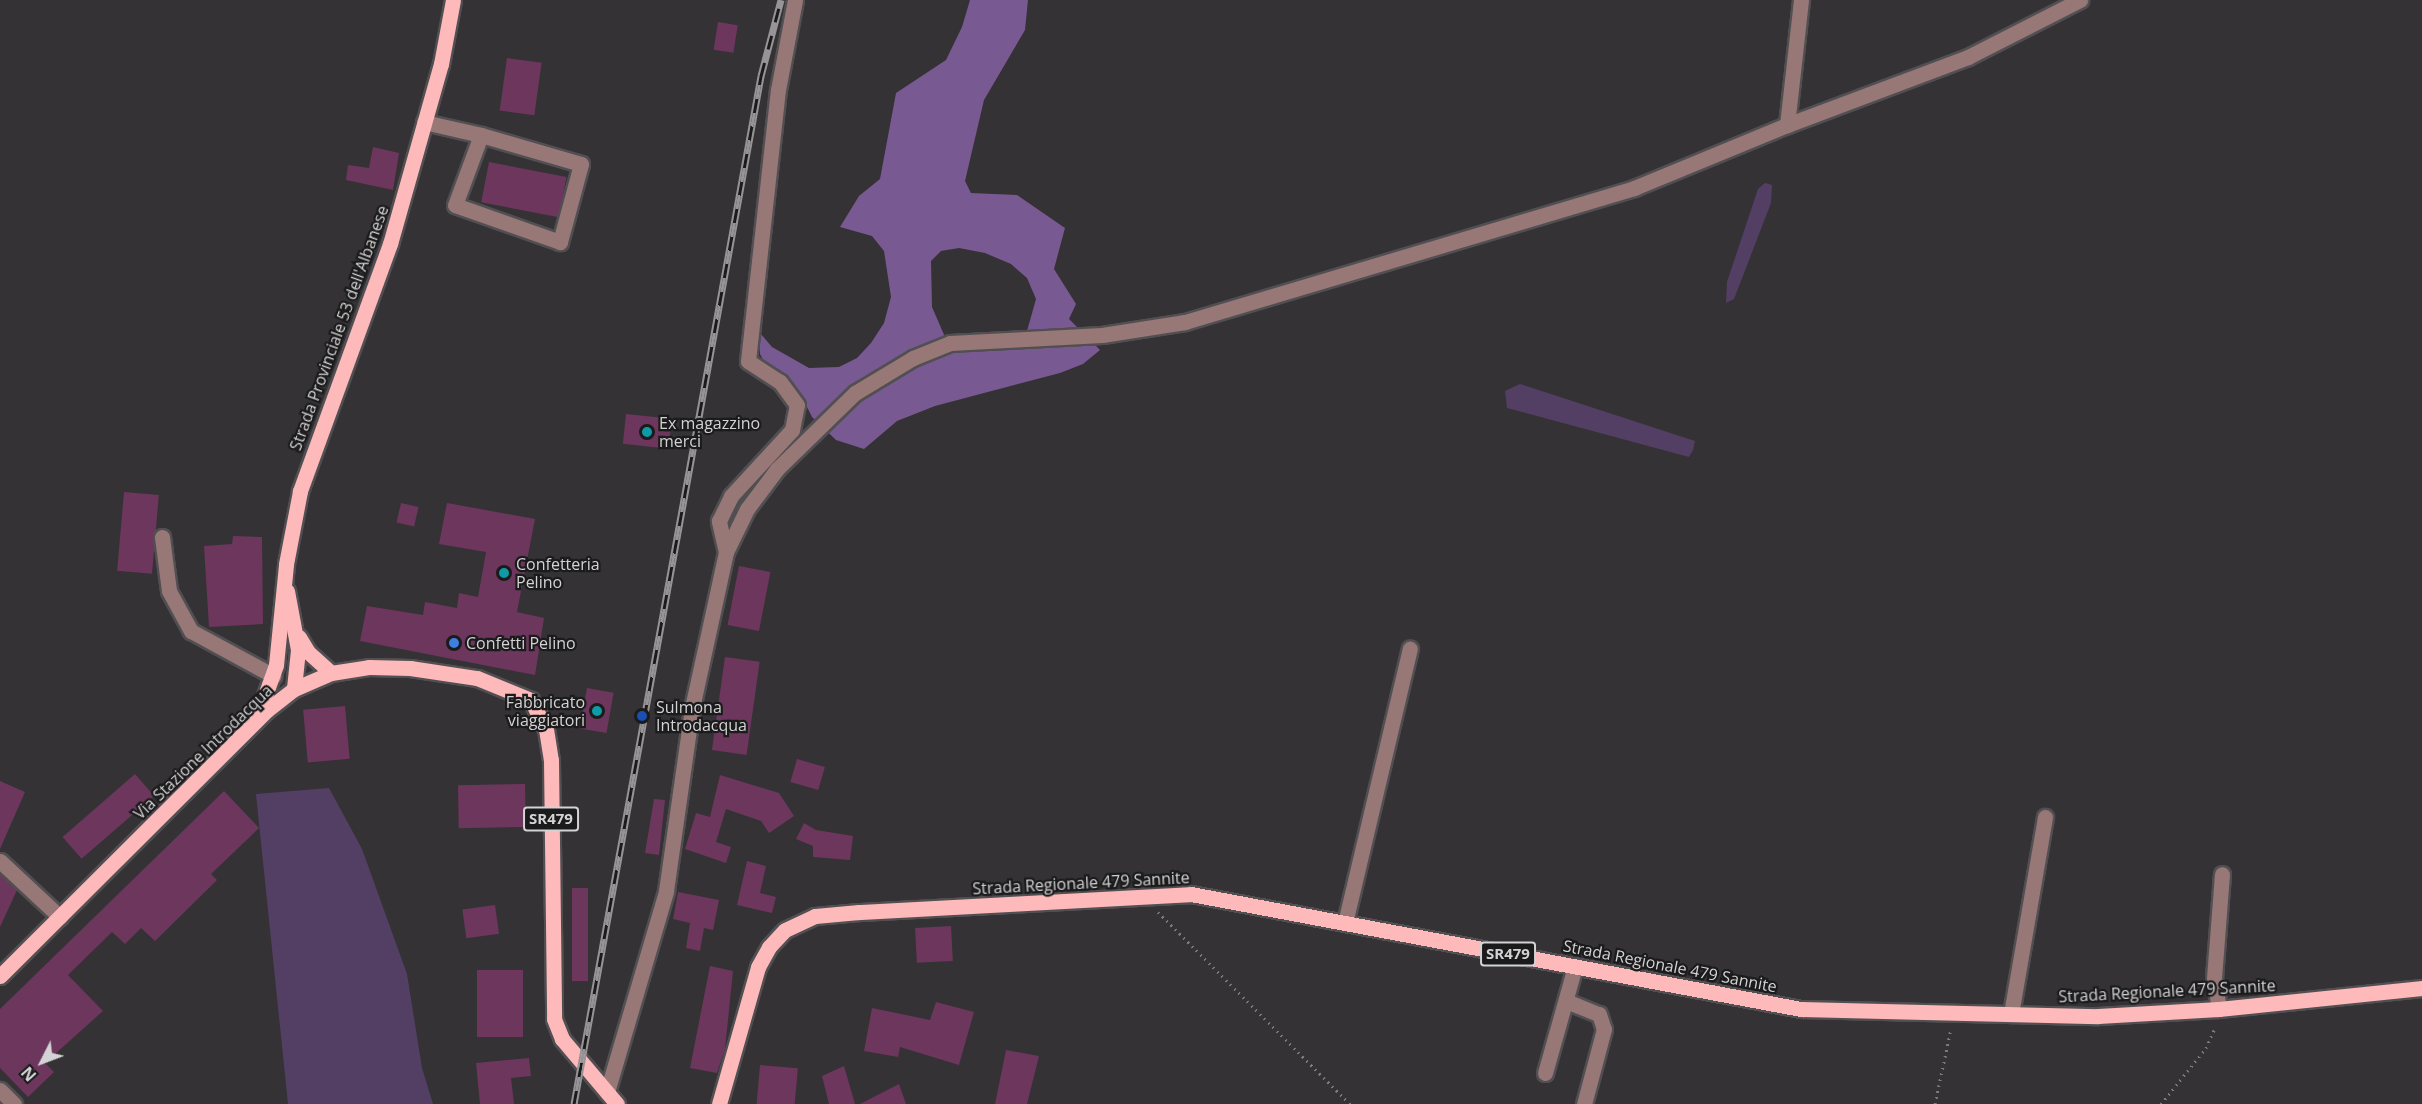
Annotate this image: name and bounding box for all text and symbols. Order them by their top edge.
street label: Strada Provinciale 53 dell'Albanese [286,203,392,453]
place label: Ex magazzino merci [659,413,760,451]
marker: Ex magazzino merci [640,425,654,439]
place label: Confetteria Pelino [516,554,600,592]
marker: Confetteria Pelino [497,566,511,580]
place label: Confetti Pelino [466,633,576,653]
marker: Confetti Pelino [447,636,461,650]
street label: Via Stazione Introdacqua [130,681,276,823]
place label: Fabbricato viaggiatori [506,692,585,730]
place label: Sulmona Introdacqua [656,697,747,735]
marker: Fabbricato viaggiatori [590,704,604,718]
marker: Sulmona Introdacqua [633,707,651,725]
road number: SR479 [522,807,580,831]
street label: Strada Regionale 479 Sannite [972,868,1190,898]
street label: Strada Regionale 479 Sannite [1561,936,1779,996]
road number: SR479 [1480,942,1537,966]
street label: Strada Regionale 479 Sannite [2058,976,2276,1006]
north arrow [12,1032,72,1092]
text: N [16,1062,41,1086]

